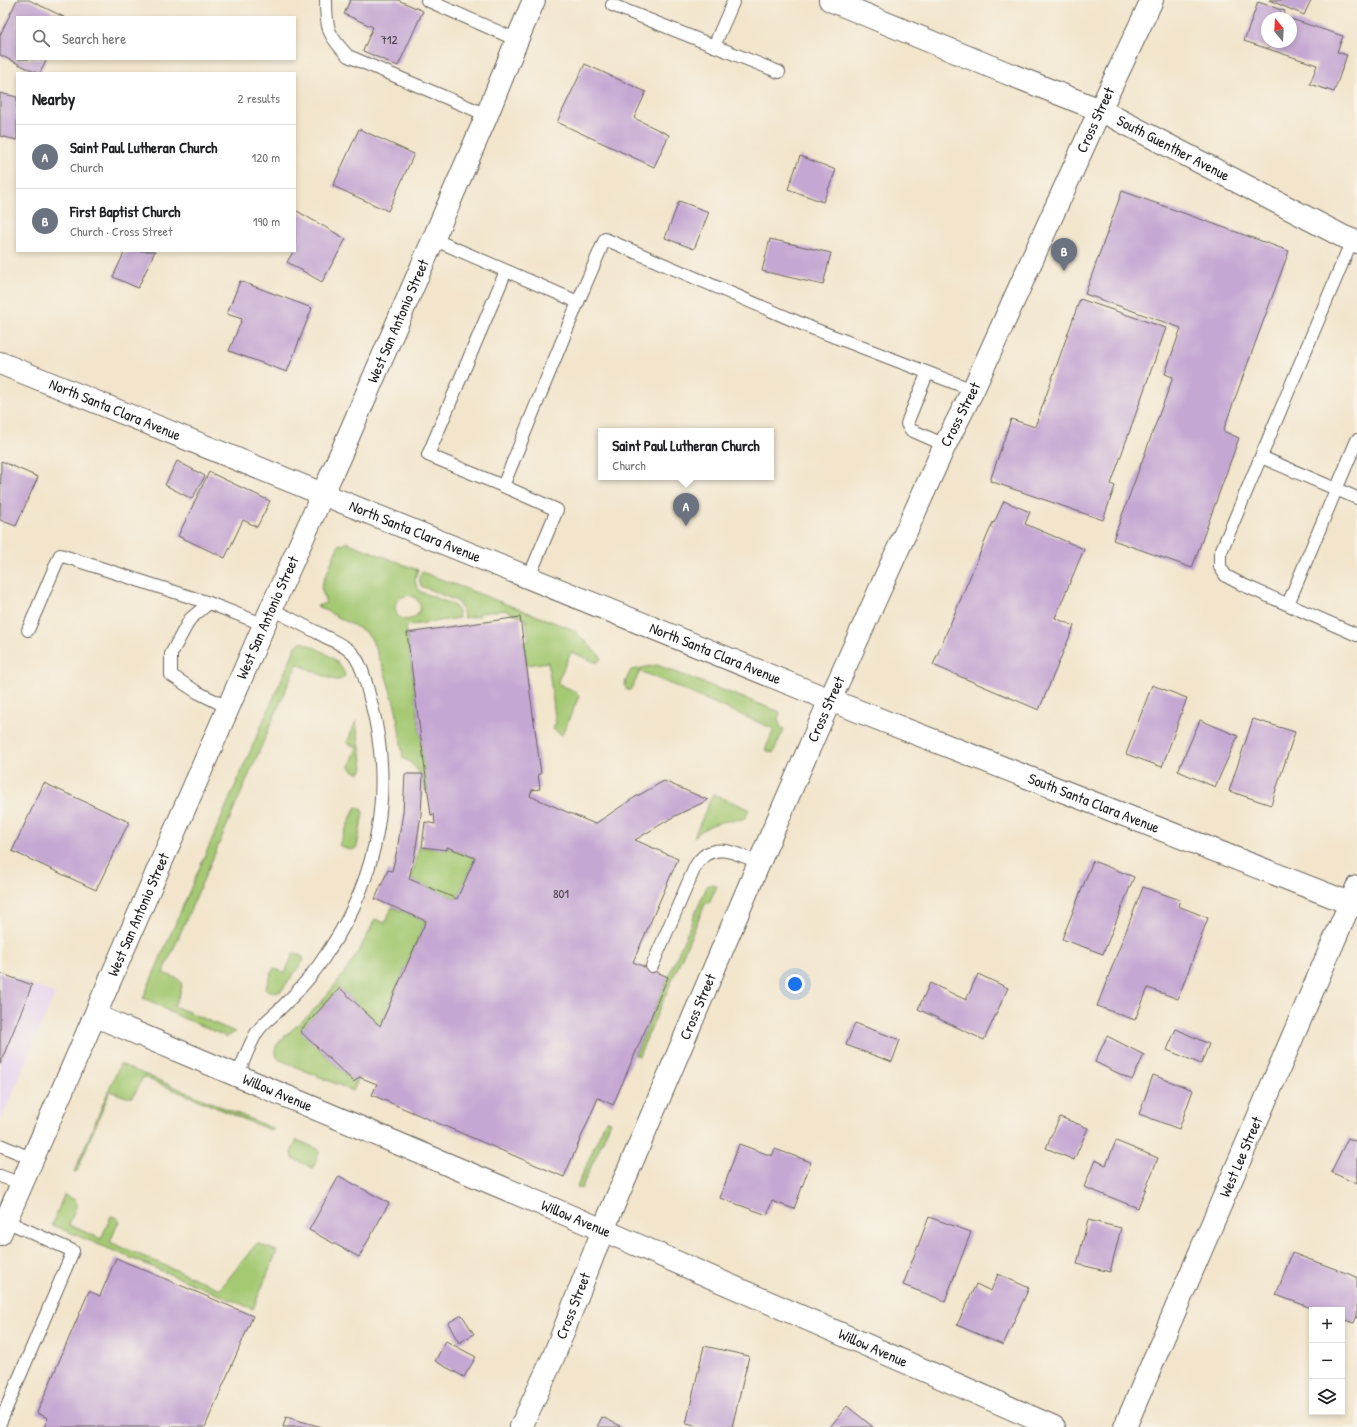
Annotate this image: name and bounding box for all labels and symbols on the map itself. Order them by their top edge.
north arrow [1261,12,1297,48]
house number: 712 [380,30,398,48]
street label: Cross Street [1071,83,1120,156]
street label: South Guenther Avenue [1113,110,1234,186]
pin: B [1051,238,1077,271]
street label: West San Antonio Street [362,255,434,386]
street label: North Santa Clara Avenue [46,373,184,445]
street label: Cross Street [935,378,986,450]
pin: A [673,493,699,526]
street label: North Santa Clara Avenue [346,495,484,567]
street label: West San Antonio Street [231,552,304,682]
street label: North Santa Clara Avenue [647,617,784,689]
street label: Cross Street [802,672,850,745]
street label: South Santa Clara Avenue [1025,767,1163,838]
street label: West San Antonio Street [102,849,174,980]
house number: 801 [553,884,569,902]
street label: Cross Street [674,970,721,1043]
your location [785,974,805,994]
street label: Willow Avenue [240,1068,316,1116]
street label: West Lee Street [1214,1112,1267,1200]
street label: Willow Avenue [538,1194,614,1242]
street label: Cross Street [550,1268,596,1342]
street label: Willow Avenue [835,1323,911,1372]

